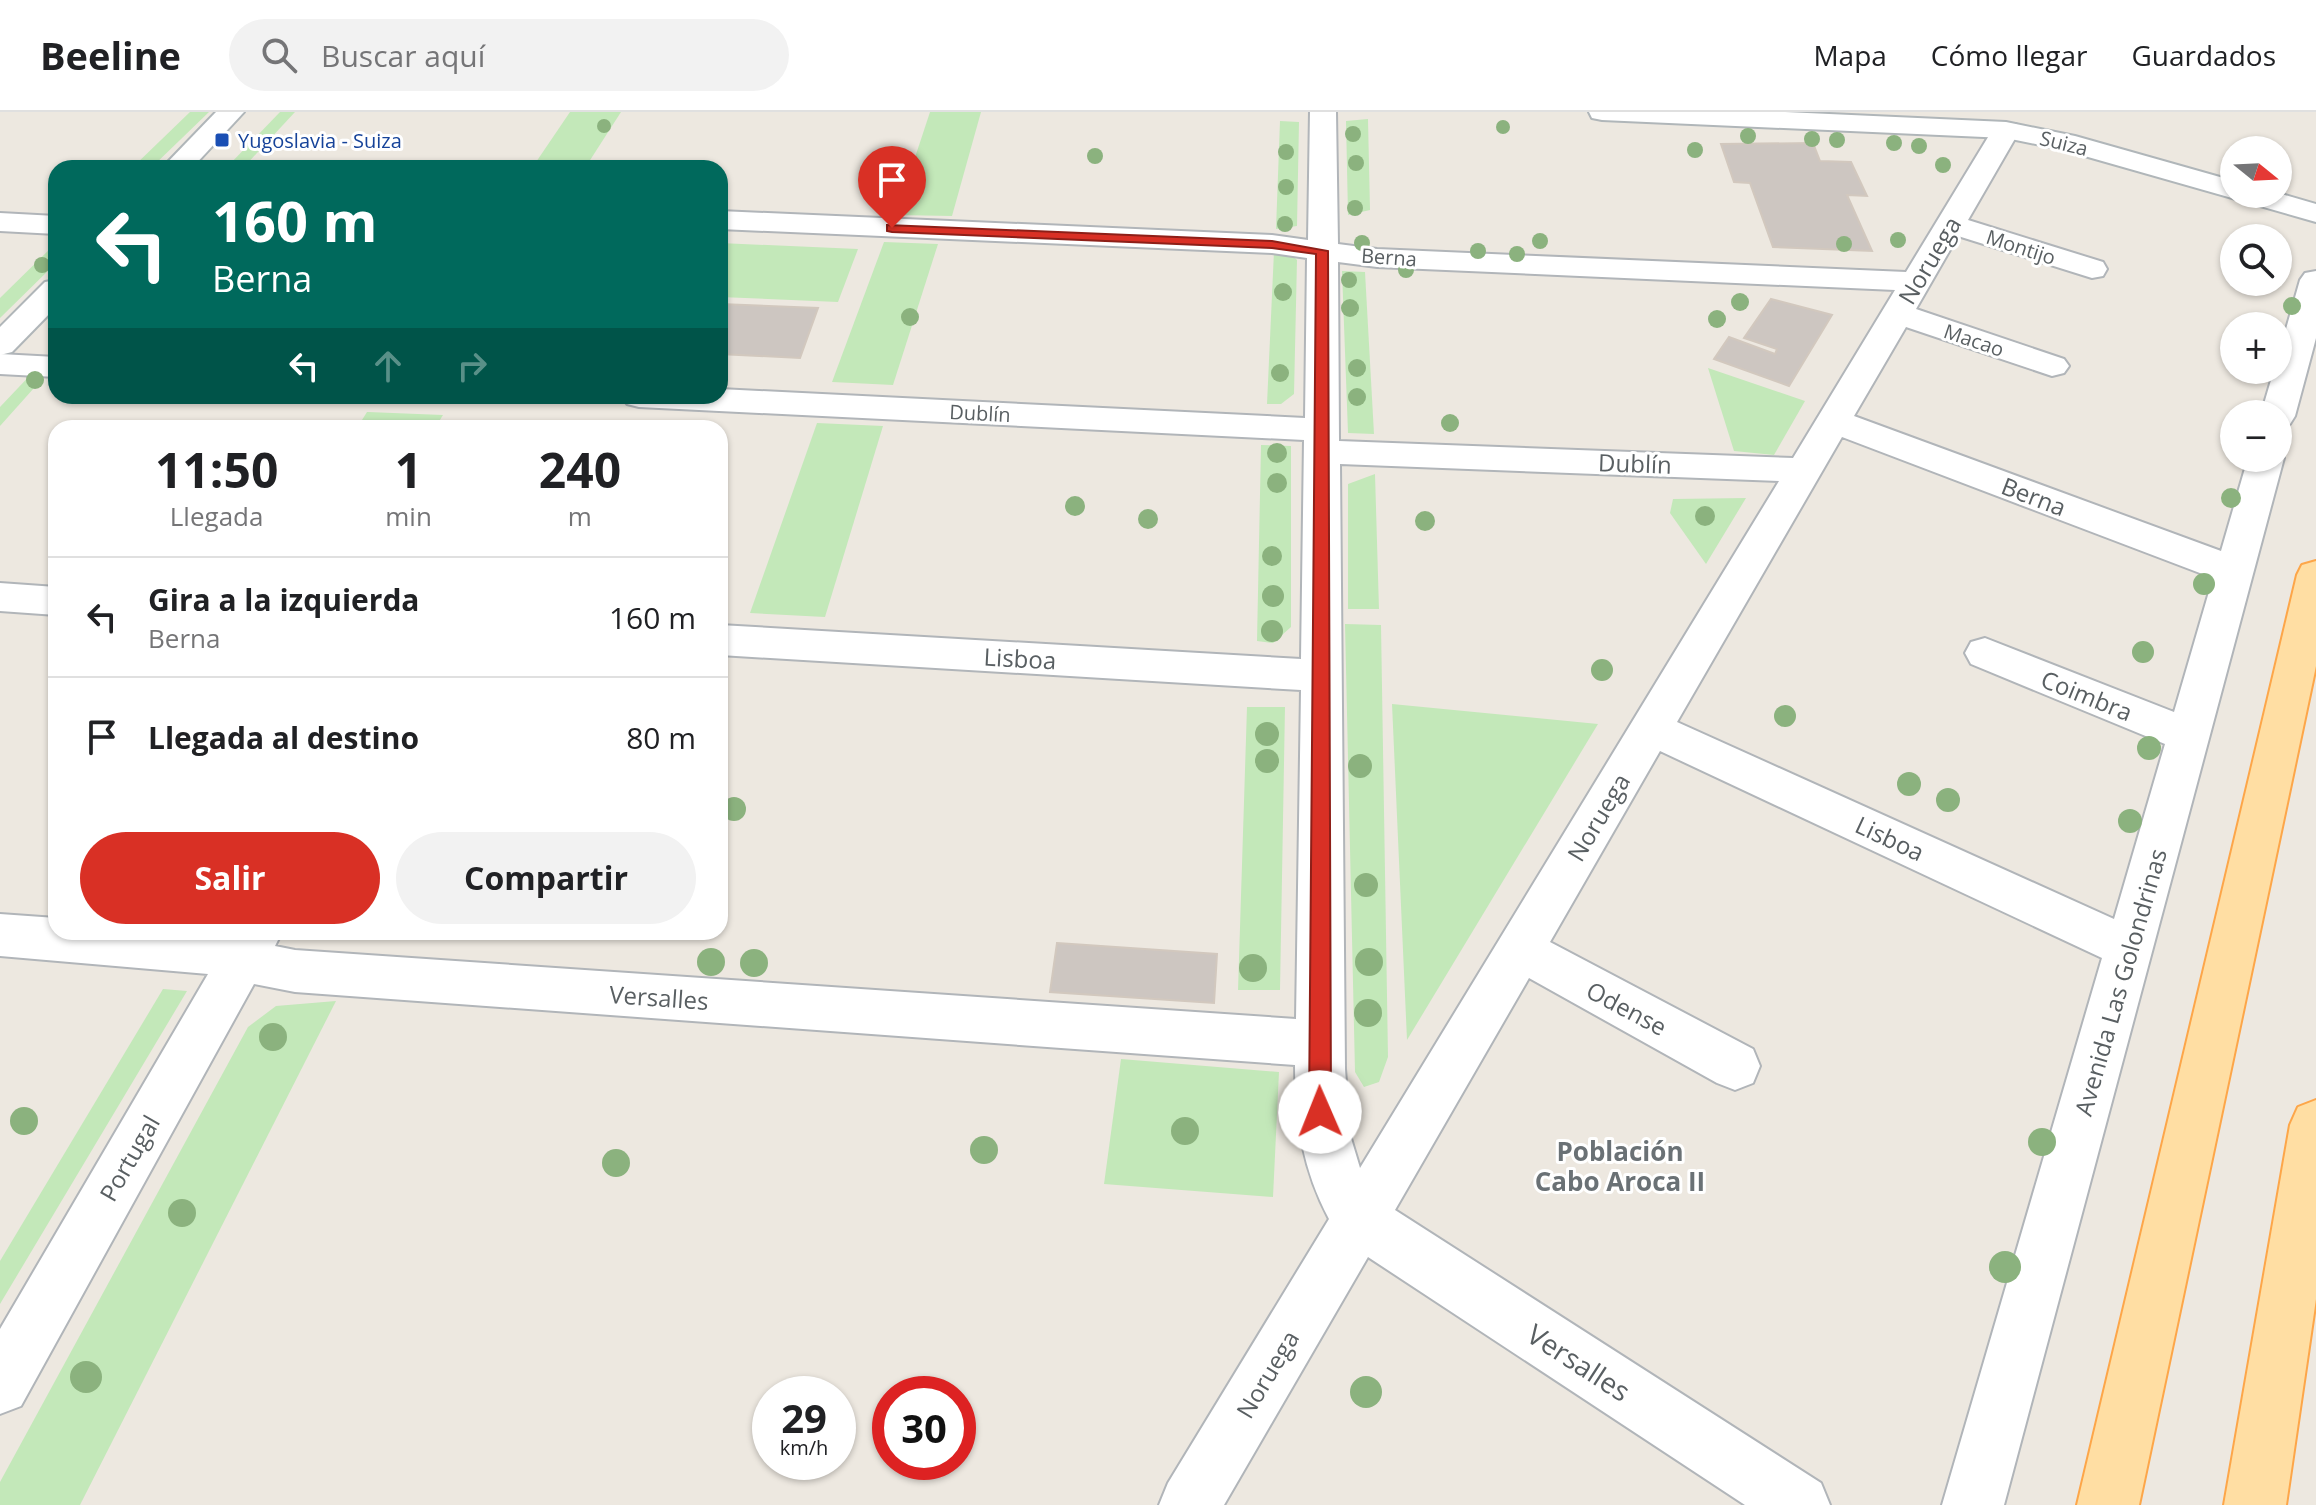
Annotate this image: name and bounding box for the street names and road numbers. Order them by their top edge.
street label: Suiza [2037,124,2091,162]
street label: Noruega [1890,210,1968,310]
street label: Montijo [1983,223,2059,271]
street label: Berna [1360,242,1418,272]
street label: Macao [1940,317,2008,363]
street label: Dublín [949,398,1011,428]
street label: Dublín [1598,445,1672,481]
street label: Berna [1997,469,2071,523]
street label: Lisboa [983,640,1057,676]
street label: Coimbra [2036,662,2138,728]
street label: Noruega [1559,767,1637,867]
street label: Lisboa [1850,808,1930,868]
street label: Avenida Las Golondrinas [2066,845,2174,1119]
street label: Odense [1581,973,1673,1043]
street label: Versalles [608,977,710,1017]
street label: Portugal [91,1109,167,1207]
street label: Versalles [1520,1314,1638,1410]
street label: Noruega [1228,1324,1306,1424]

